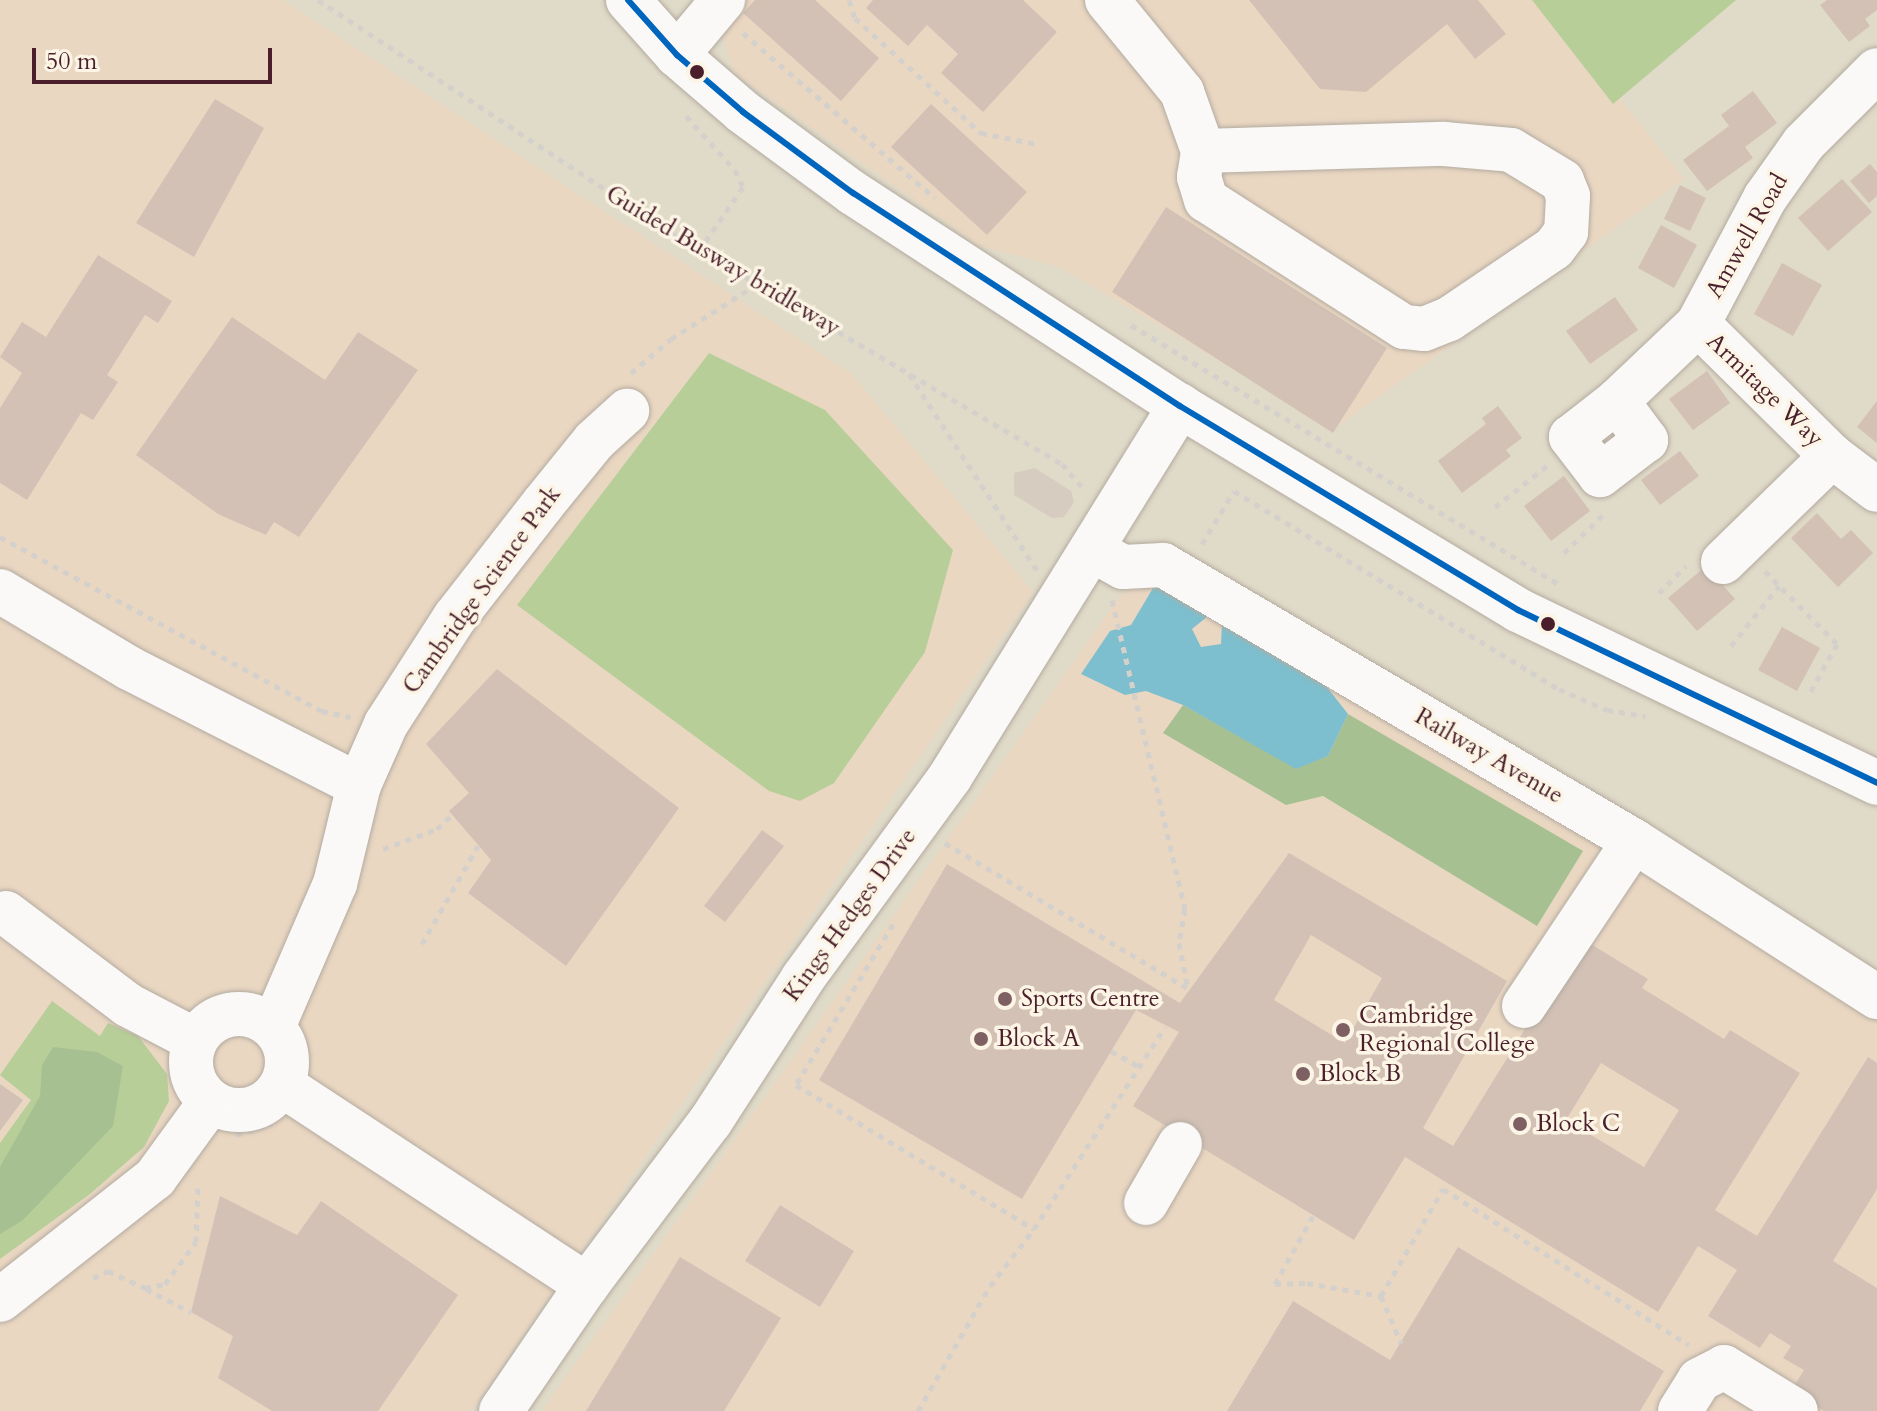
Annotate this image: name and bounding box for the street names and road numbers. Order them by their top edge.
street label: Amwell Road [1700,169,1794,303]
street label: Guided Busway bridleway [601,180,845,342]
street label: Armitage Way [1701,327,1829,453]
street label: Cambridge Science Park [397,481,567,699]
street label: Railway Avenue [1410,702,1568,810]
street label: Kings Hedges Drive [778,823,922,1007]

